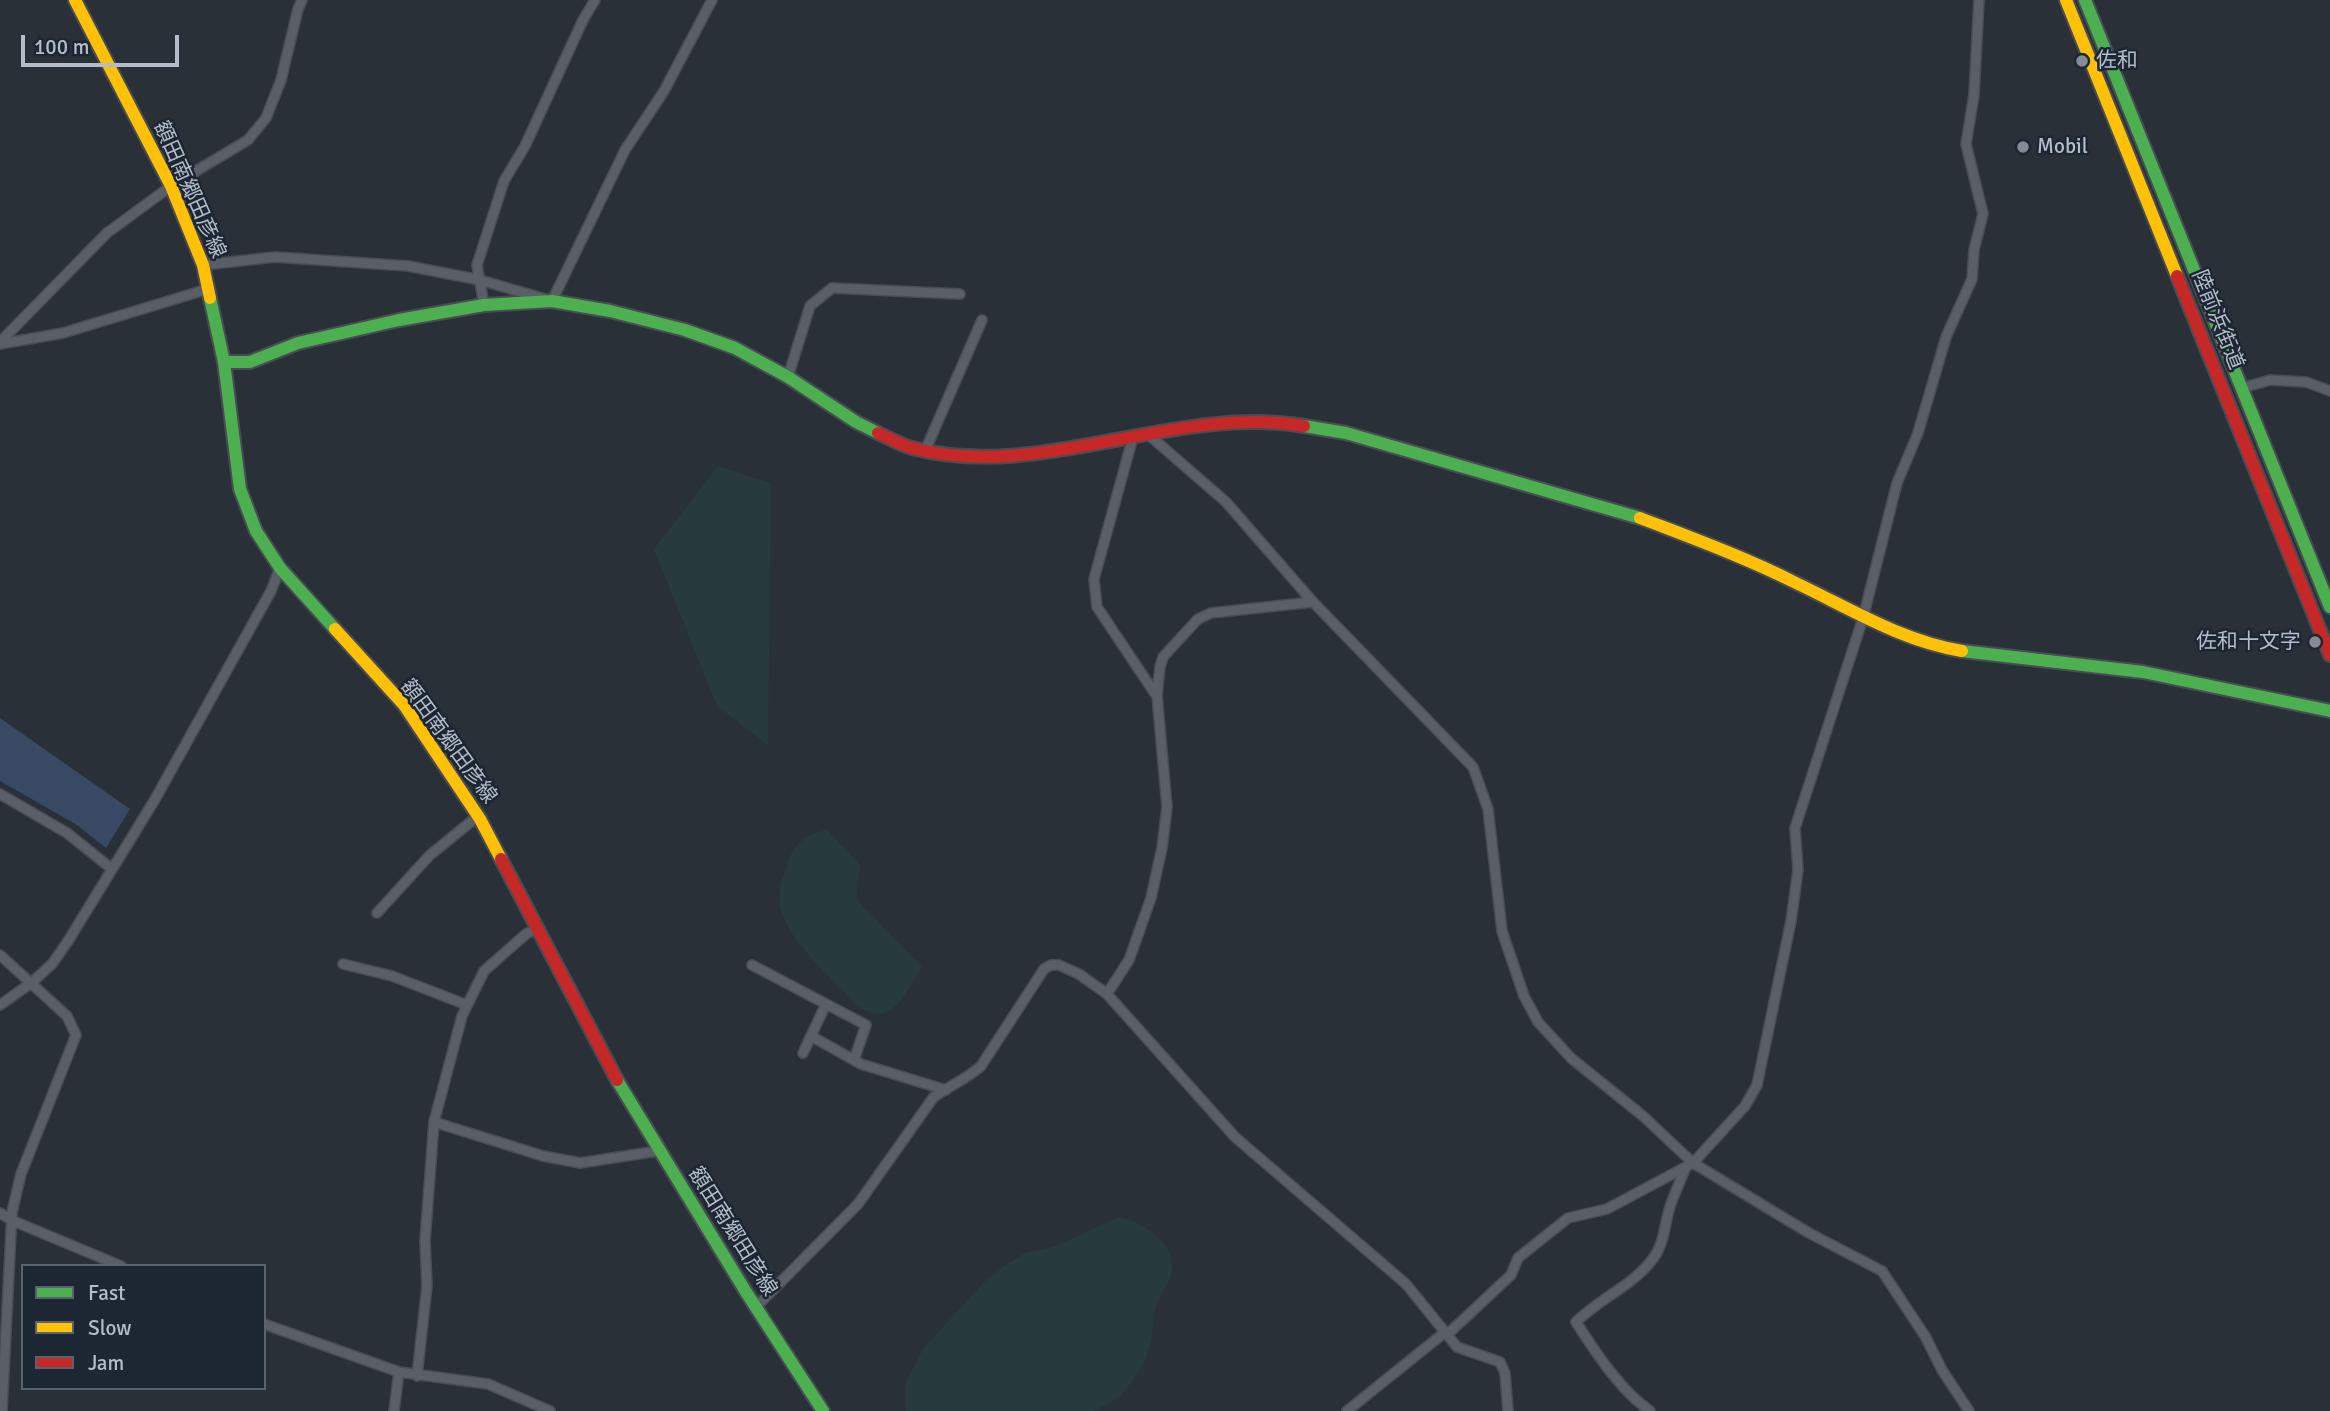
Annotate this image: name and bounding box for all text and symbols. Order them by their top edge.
scale bar [24,21,182,65]
text: 100 m [34,34,89,60]
place label: 佐和 [2096,48,2138,74]
marker: 佐和 [2074,53,2090,69]
street label: 額田南郷田彦線 [148,118,230,262]
place label: Mobil [2037,134,2088,160]
marker: Mobil [2015,139,2031,155]
street label: 陸前浜街道 [2186,267,2248,373]
place label: 佐和十文字 [2196,629,2301,655]
marker: 佐和十文字 [2307,634,2323,650]
street label: 額田南郷田彦線 [395,675,501,809]
street label: 額田南郷田彦線 [682,1163,782,1301]
legend [21,1264,266,1390]
text: Fast [88,1280,125,1306]
text: Slow [88,1315,132,1341]
text: Jam [88,1350,124,1376]

